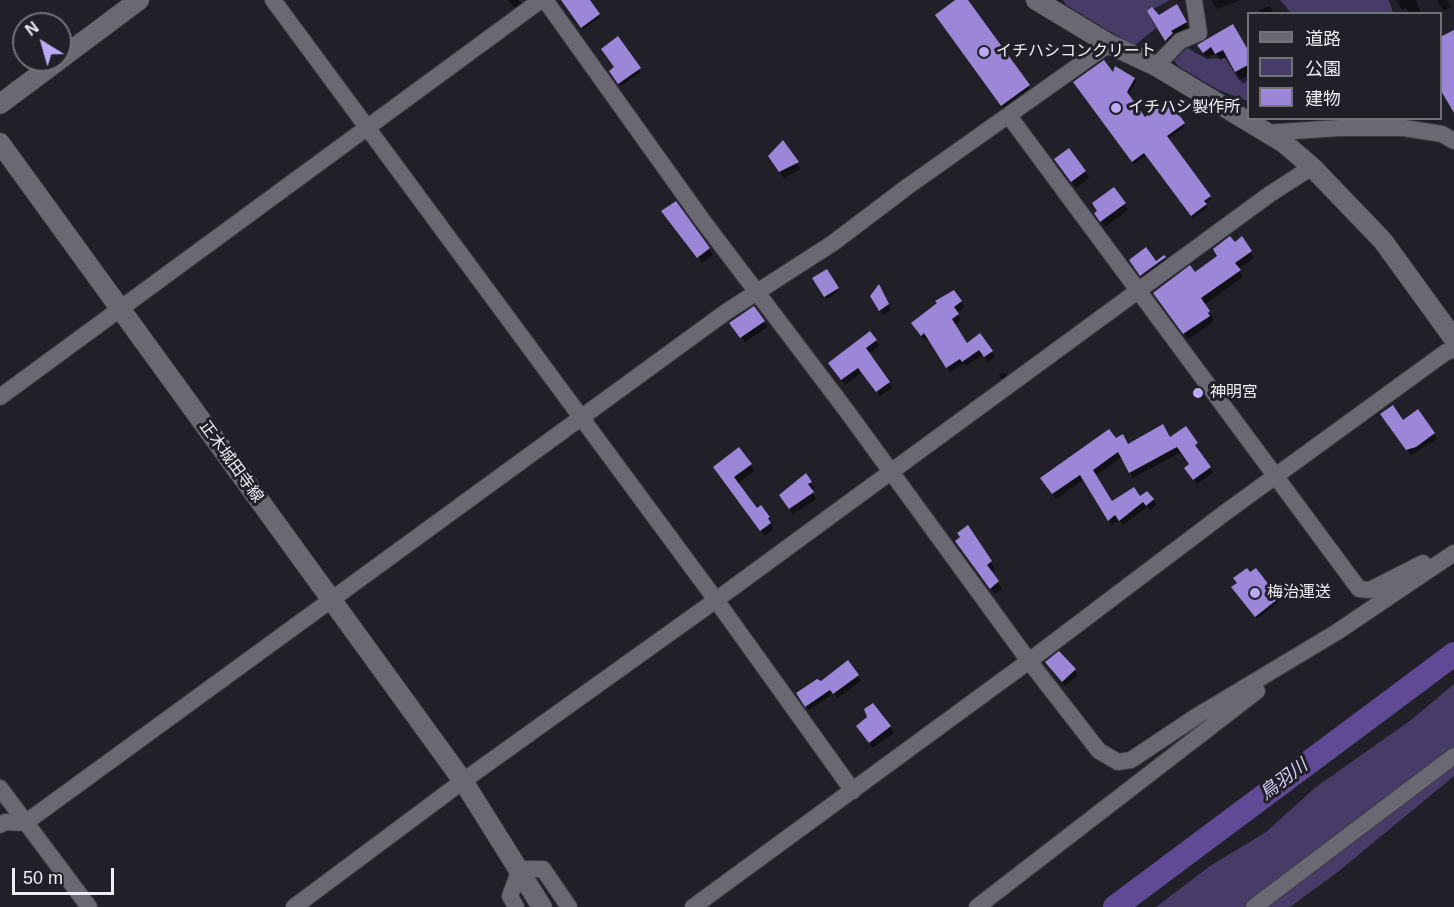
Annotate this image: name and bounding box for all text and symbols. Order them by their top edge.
north arrow [12,12,72,72]
legend [1247,12,1442,120]
text: N [22,19,42,39]
text: 道路 [1305,29,1341,49]
place label: イチハシコンクリート [996,42,1156,62]
marker: イチハシコンクリート [977,45,991,59]
text: 公園 [1305,59,1341,79]
text: 建物 [1305,89,1341,109]
place label: イチハシ製作所 [1128,98,1240,118]
marker: イチハシ製作所 [1109,101,1123,115]
place label: 神明宮 [1210,383,1258,403]
marker: 神明宮 [1191,386,1205,400]
street label: 正木城田寺線 [195,418,267,506]
place label: 梅治運送 [1267,583,1331,603]
marker: 梅治運送 [1248,586,1262,600]
water label: 鳥羽川 [1256,755,1312,805]
scale bar [15,856,117,894]
text: 50 m [23,868,63,888]

